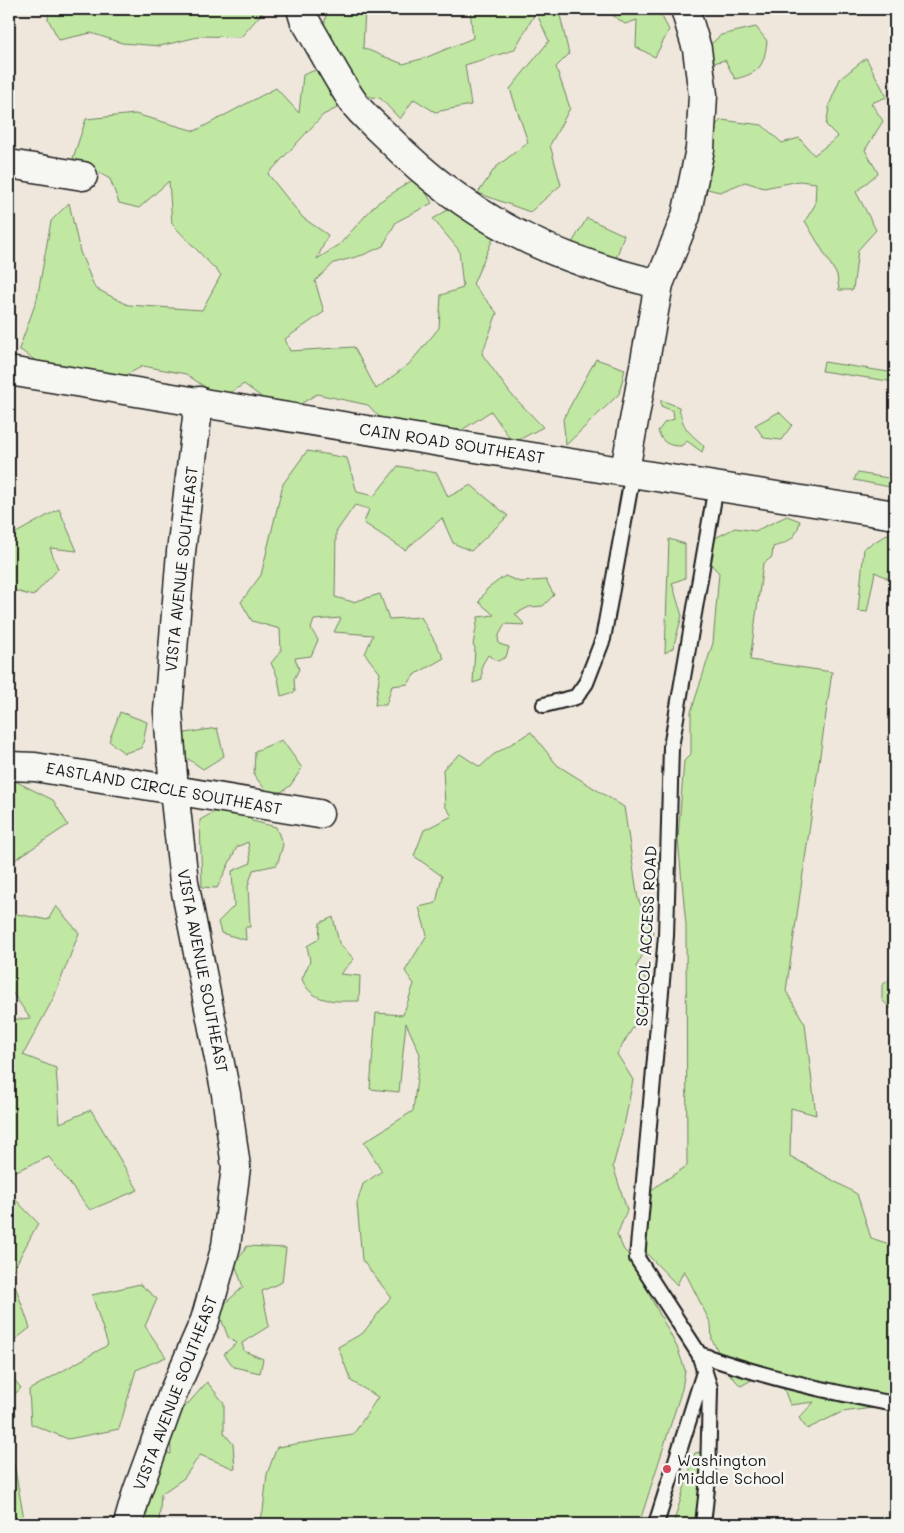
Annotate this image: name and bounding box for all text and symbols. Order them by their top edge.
street label: CAIN ROAD SOUTHEAST [358,417,546,468]
street label: VISTA AVENUE SOUTHEAST [159,465,202,673]
street label: EASTLAND CIRCLE SOUTHEAST [44,756,284,819]
street label: SCHOOL ACCESS ROAD [630,845,661,1027]
street label: VISTA AVENUE SOUTHEAST [173,867,234,1075]
street label: VISTA AVENUE SOUTHEAST [128,1292,221,1493]
place label: Washington Middle School [677,1449,784,1488]
marker: Washington Middle School [661,1463,673,1475]

